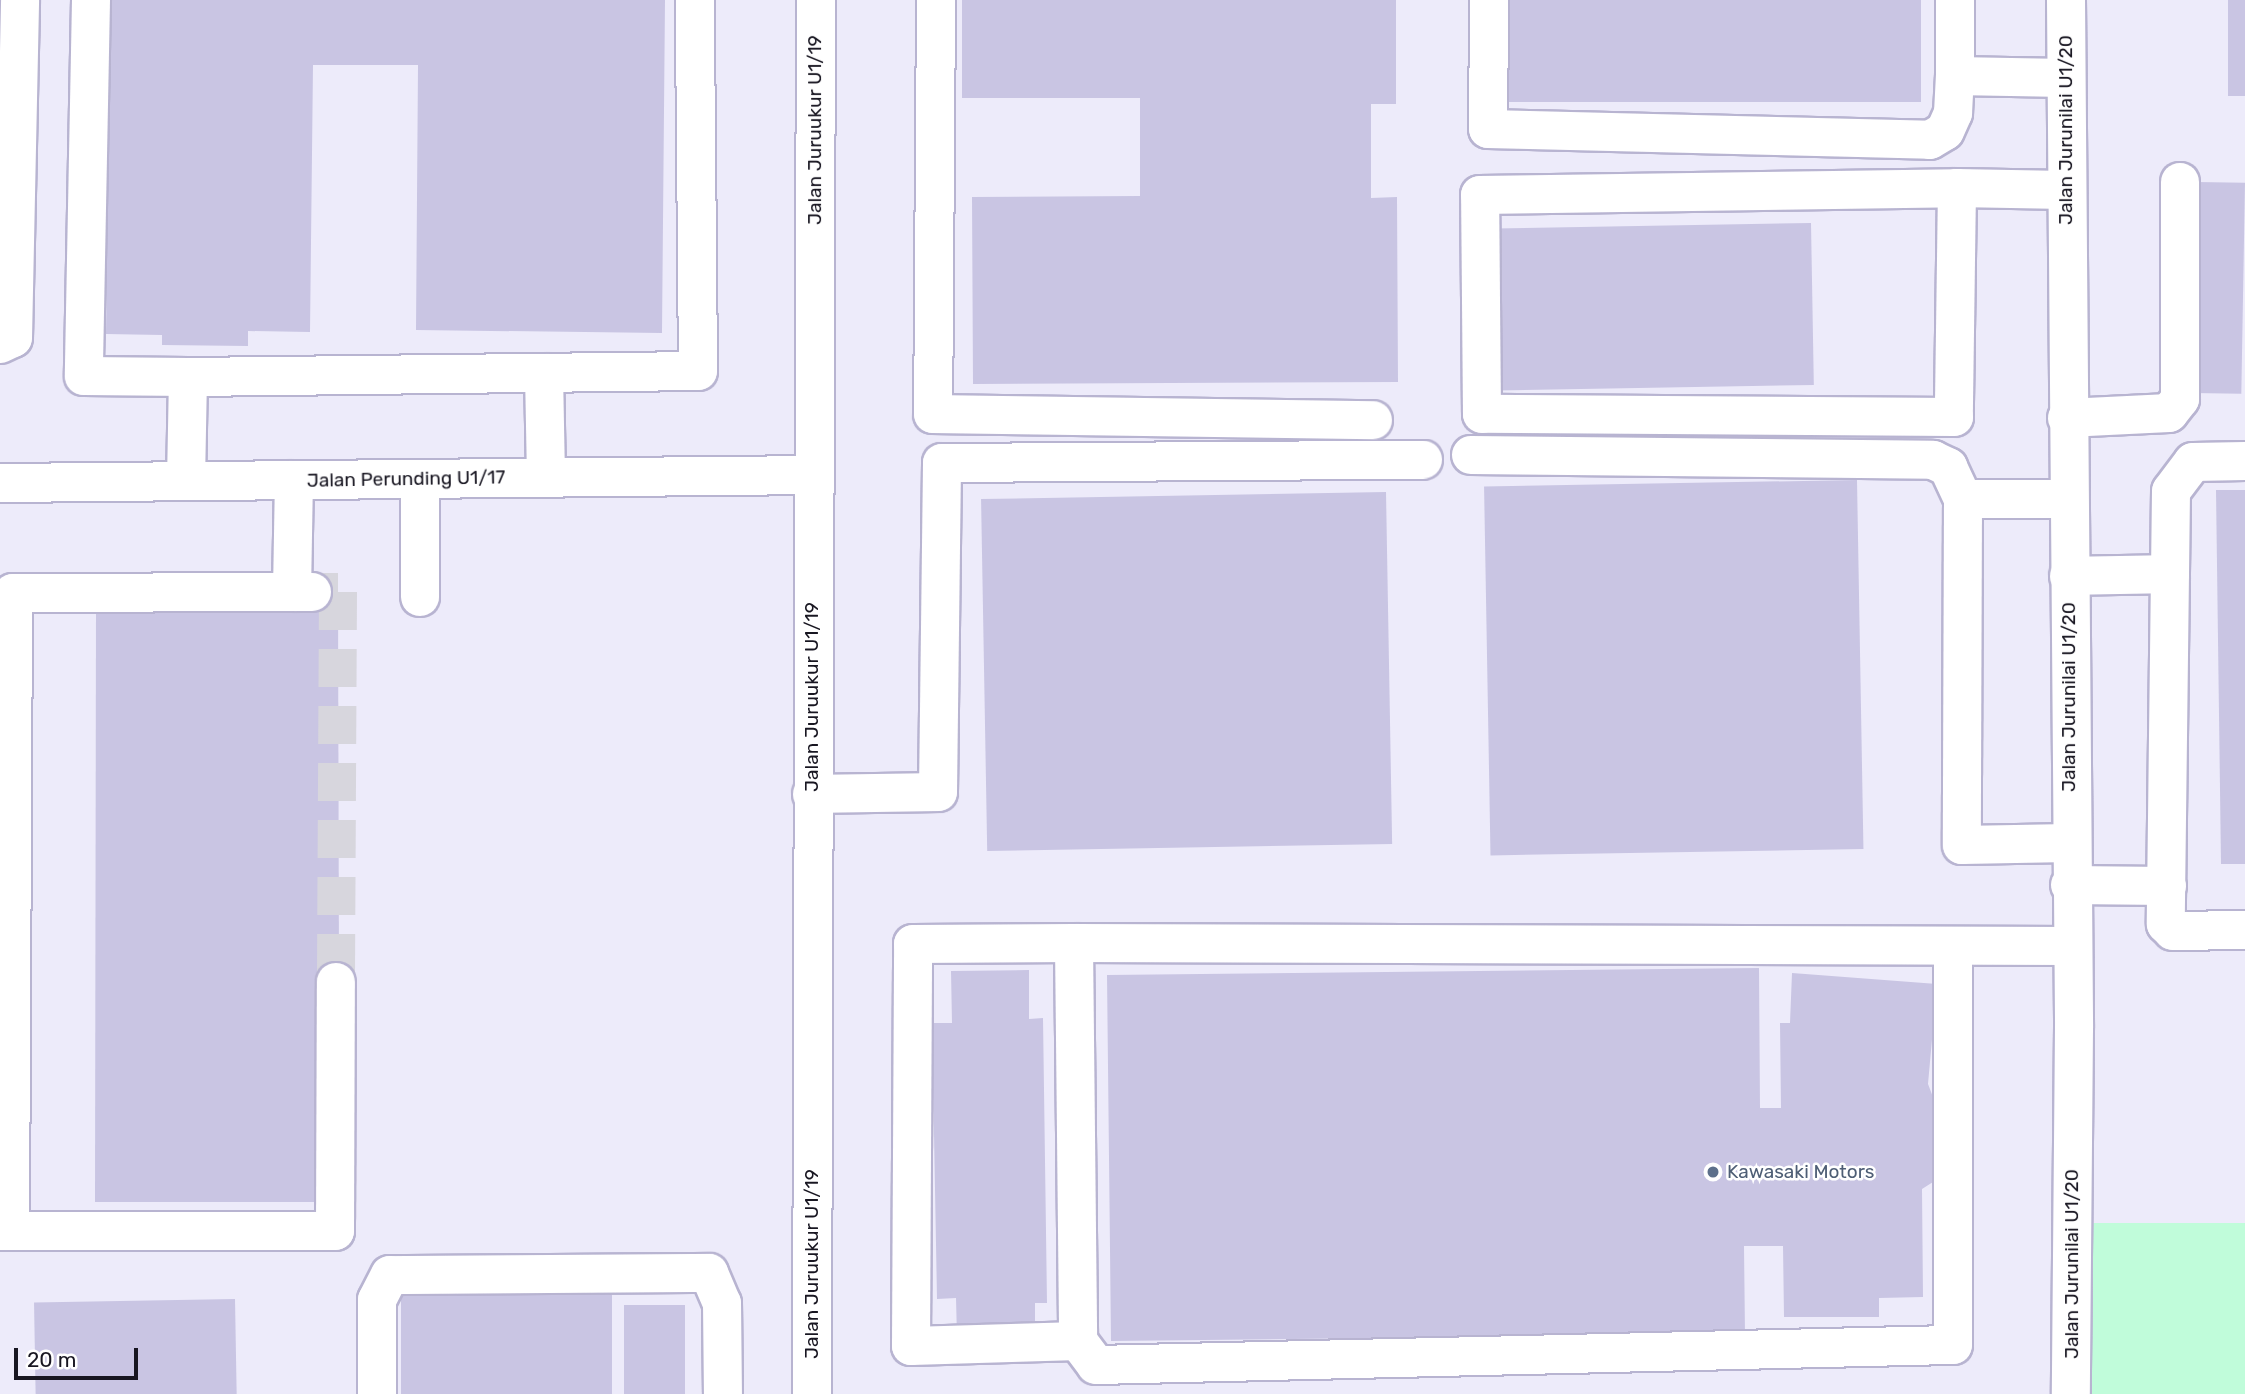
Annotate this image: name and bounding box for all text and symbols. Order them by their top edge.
street label: Jalan Juruukur U1/19 [804,35,826,225]
street label: Jalan Jurunilai U1/20 [2055,35,2077,225]
street label: Jalan Perunding U1/17 [307,466,505,492]
street label: Jalan Juruukur U1/19 [801,602,823,792]
street label: Jalan Jurunilai U1/20 [2058,602,2080,792]
place label: Kawasaki Motors [1727,1161,1875,1183]
marker: Kawasaki Motors [1705,1164,1721,1180]
street label: Jalan Juruukur U1/19 [801,1169,823,1359]
street label: Jalan Jurunilai U1/20 [2061,1169,2083,1359]
scale bar [18,1334,142,1378]
text: 20 m [27,1347,76,1372]

